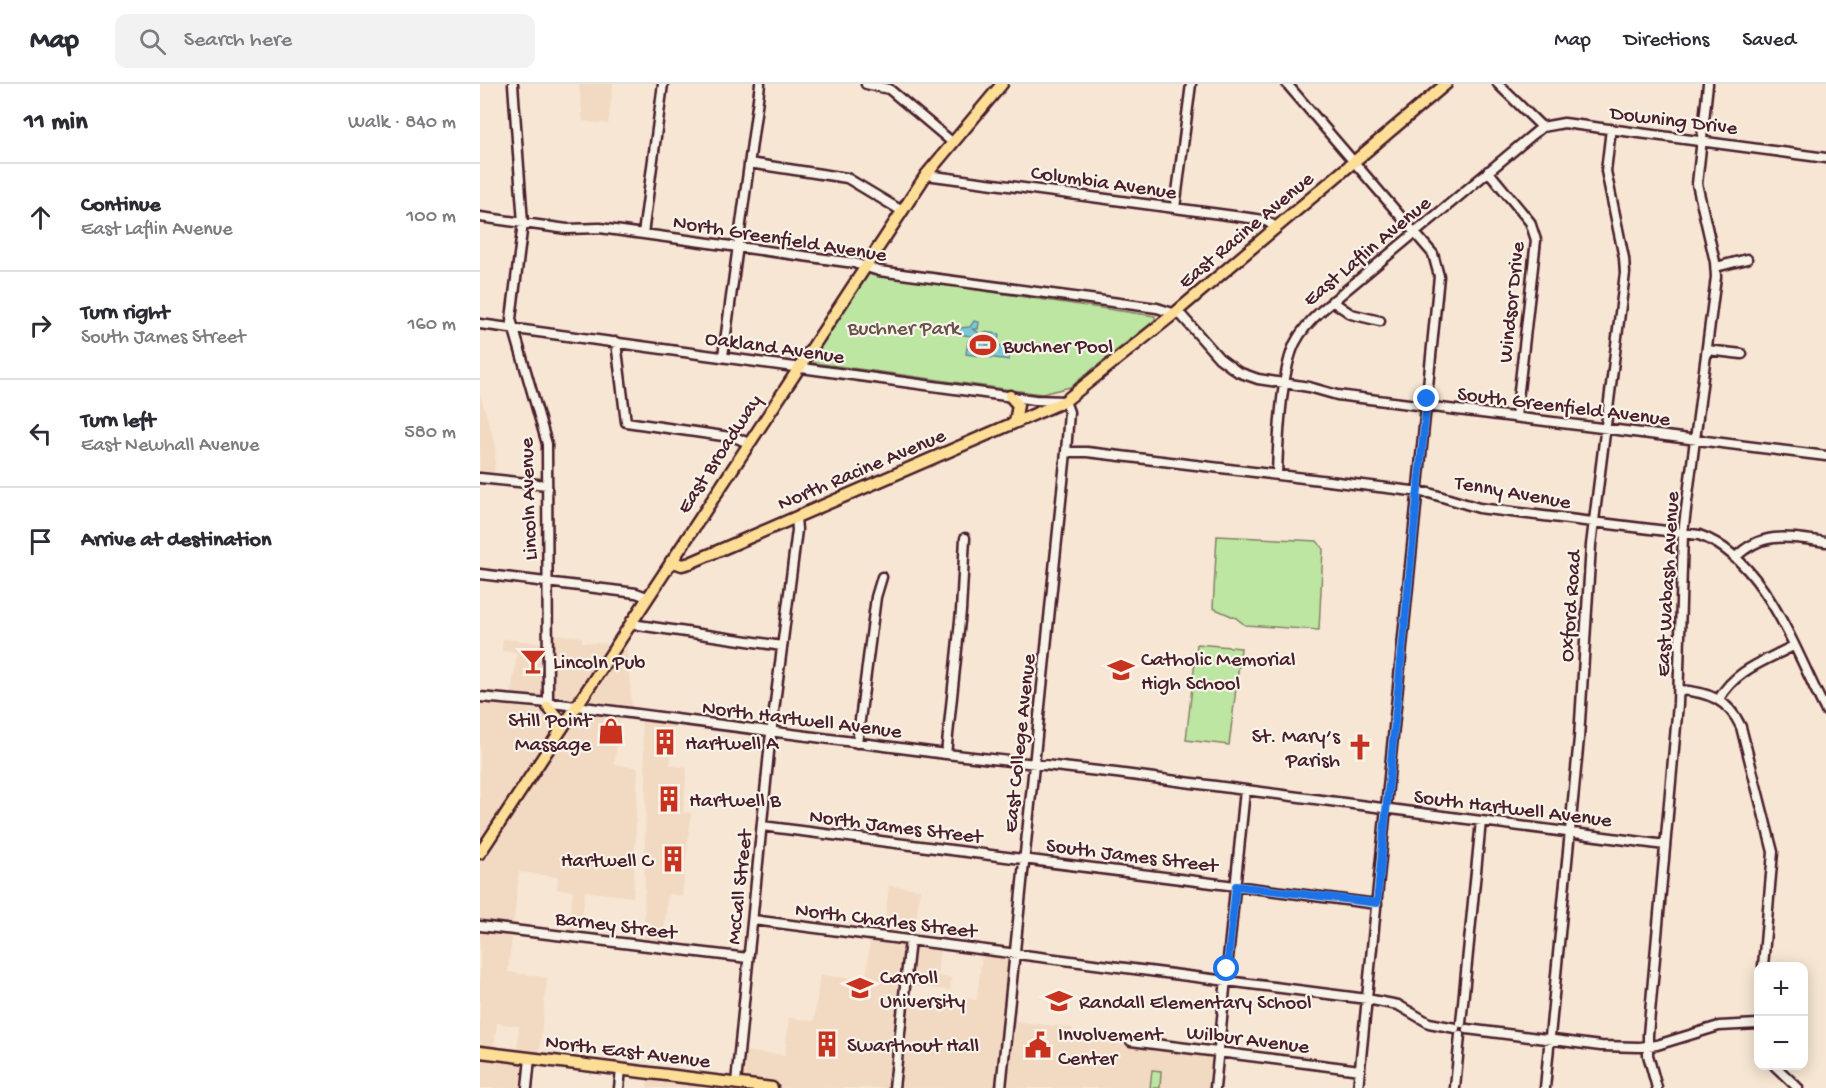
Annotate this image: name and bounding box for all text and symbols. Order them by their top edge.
search box [115,14,535,68]
text: Map [30,25,79,58]
icon: search [136,25,169,58]
text: Search here [184,28,292,54]
text: Map [1554,29,1591,54]
text: Directions [1624,29,1709,54]
text: Saved [1742,29,1796,54]
street label: Downing Drive [1607,102,1740,143]
text: 11 min [24,108,88,139]
text: Walk · 840 m [348,112,456,135]
street label: Columbia Avenue [1029,162,1179,207]
street label: East Racine Avenue [1174,167,1321,296]
street label: East Laflin Avenue [1299,191,1438,313]
text: Continue [81,193,161,219]
icon: ahead [24,201,57,234]
text: 100 m [406,206,456,229]
street label: North Greenfield Avenue [671,211,889,270]
text: East Laflin Avenue [81,219,233,242]
street label: Windsor Drive [1495,239,1532,364]
text: Turn right [81,301,169,327]
icon: right [24,309,57,342]
text: 160 m [407,314,456,337]
park label: Buchner Park [847,318,963,343]
text: South James Street [81,327,245,350]
street label: Oakland Avenue [703,327,847,372]
sports icon: Buchner Pool [968,330,998,360]
place label: Buchner Pool [1002,336,1113,361]
street label: South Greenfield Avenue [1456,383,1673,434]
route end [1413,385,1439,411]
street label: East Broadway [673,391,769,519]
text: Turn left [81,409,155,435]
icon: left [24,417,57,450]
text: 580 m [404,422,456,445]
street label: North Racine Avenue [775,424,951,518]
text: East Newhall Avenue [81,435,259,458]
street label: Lincoln Avenue [516,436,545,561]
street label: Tenny Avenue [1451,472,1573,517]
street label: East Wabash Avenue [1652,490,1687,677]
icon: arrive [24,525,57,558]
text: Arrive at destination [81,528,271,554]
street label: Oxford Road [1556,548,1589,663]
bar icon: Lincoln Pub [518,646,548,676]
place label: Catholic Memorial High School [1141,649,1296,698]
place label: Lincoln Pub [553,652,645,677]
street label: East College Avenue [1000,652,1043,834]
school or university icon: Catholic Memorial High School [1106,655,1136,685]
street label: North Hartwell Avenue [700,697,904,746]
place label: Still Point Massage [508,710,593,759]
shop icon: Still Point Massage [596,716,626,746]
place label: St. Mary’s Parish [1252,726,1341,775]
building icon: Hartwell A [650,727,680,757]
church icon: St. Mary’s Parish [1345,732,1375,762]
place label: Hartwell A [685,733,780,758]
building icon: Hartwell B [654,784,684,814]
street label: South Hartwell Avenue [1412,786,1614,835]
place label: Hartwell B [689,790,782,815]
street label: North James Street [808,805,986,852]
street label: McCall Street [723,826,760,946]
street label: South James Street [1044,835,1221,881]
building icon: Hartwell C [658,844,688,874]
place label: Hartwell C [561,850,655,875]
street label: North Charles Street [793,899,980,946]
street label: Barney Street [553,908,680,948]
route start [1213,955,1239,981]
map controls [1754,962,1808,1070]
button: + [1754,962,1808,1016]
place label: Carroll University [880,967,965,1016]
school or university icon: Carroll University [845,973,875,1003]
school or university icon: Randall Elementary School [1044,986,1074,1016]
place label: Randall Elementary School [1079,992,1312,1017]
button: − [1754,1016,1808,1070]
street label: Wilbur Avenue [1185,1022,1312,1062]
place label: Involvement Center [1058,1024,1165,1073]
building icon: Swarthout Hall [812,1029,842,1059]
public building icon: Involvement Center [1023,1030,1053,1060]
street label: North East Avenue [544,1031,713,1076]
place label: Swarthout Hall [847,1035,979,1060]

